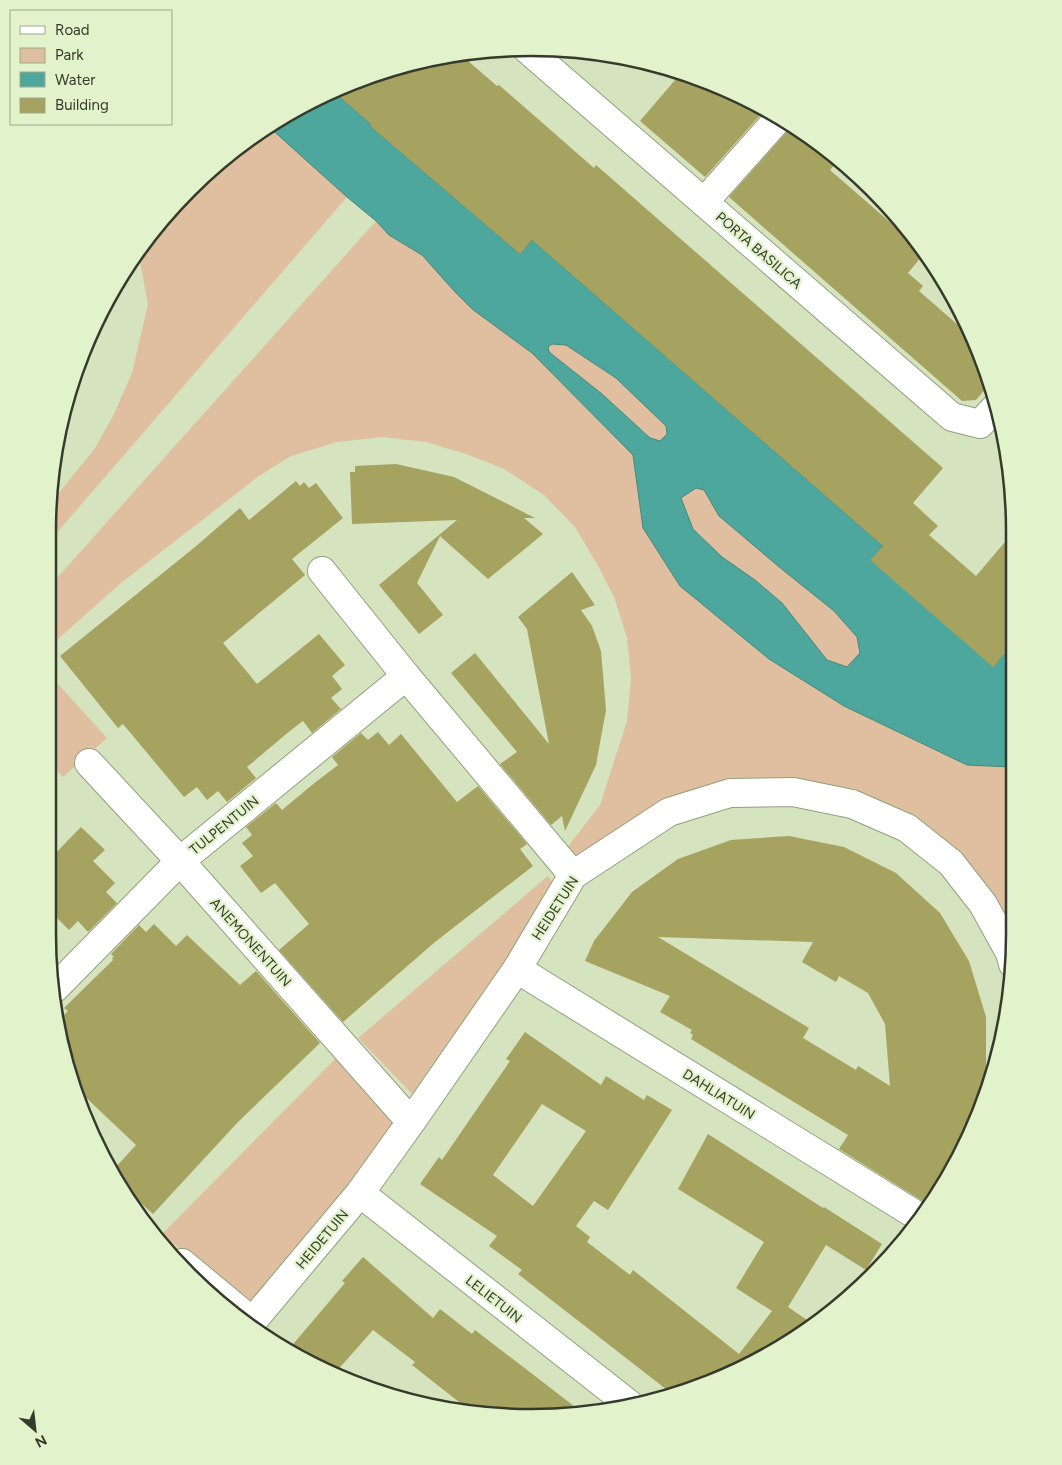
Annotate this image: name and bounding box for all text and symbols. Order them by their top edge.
legend [10,10,172,125]
text: Road [55,21,90,39]
text: Park [55,46,84,64]
text: Water [55,71,95,89]
text: Building [55,96,109,114]
street label: PORTA BASILICA [712,208,806,293]
street label: TULPENTUIN [186,792,262,859]
street label: HEIDETUIN [528,873,582,943]
street label: ANEMONENTUIN [206,894,295,990]
street label: DAHLIATUIN [679,1065,758,1123]
street label: HEIDETUIN [292,1206,352,1273]
street label: LELIETUIN [462,1272,525,1327]
north arrow [10,1405,60,1455]
text: N [32,1431,50,1451]

